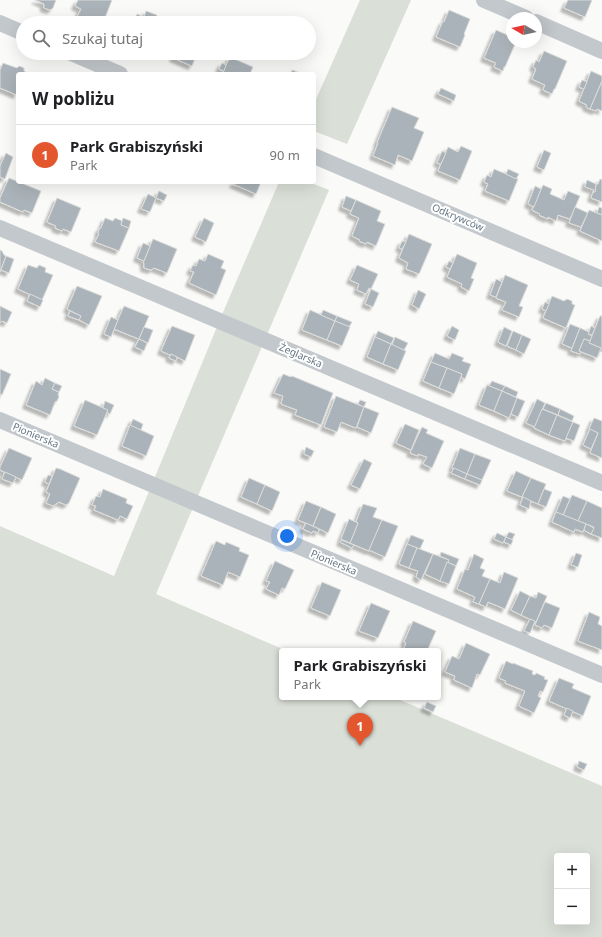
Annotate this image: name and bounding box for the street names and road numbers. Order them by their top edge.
street label: Odkrywców [430,200,486,234]
street label: Żeglarska [277,340,325,370]
street label: Pionierska [11,419,61,451]
street label: Pionierska [309,546,359,578]

